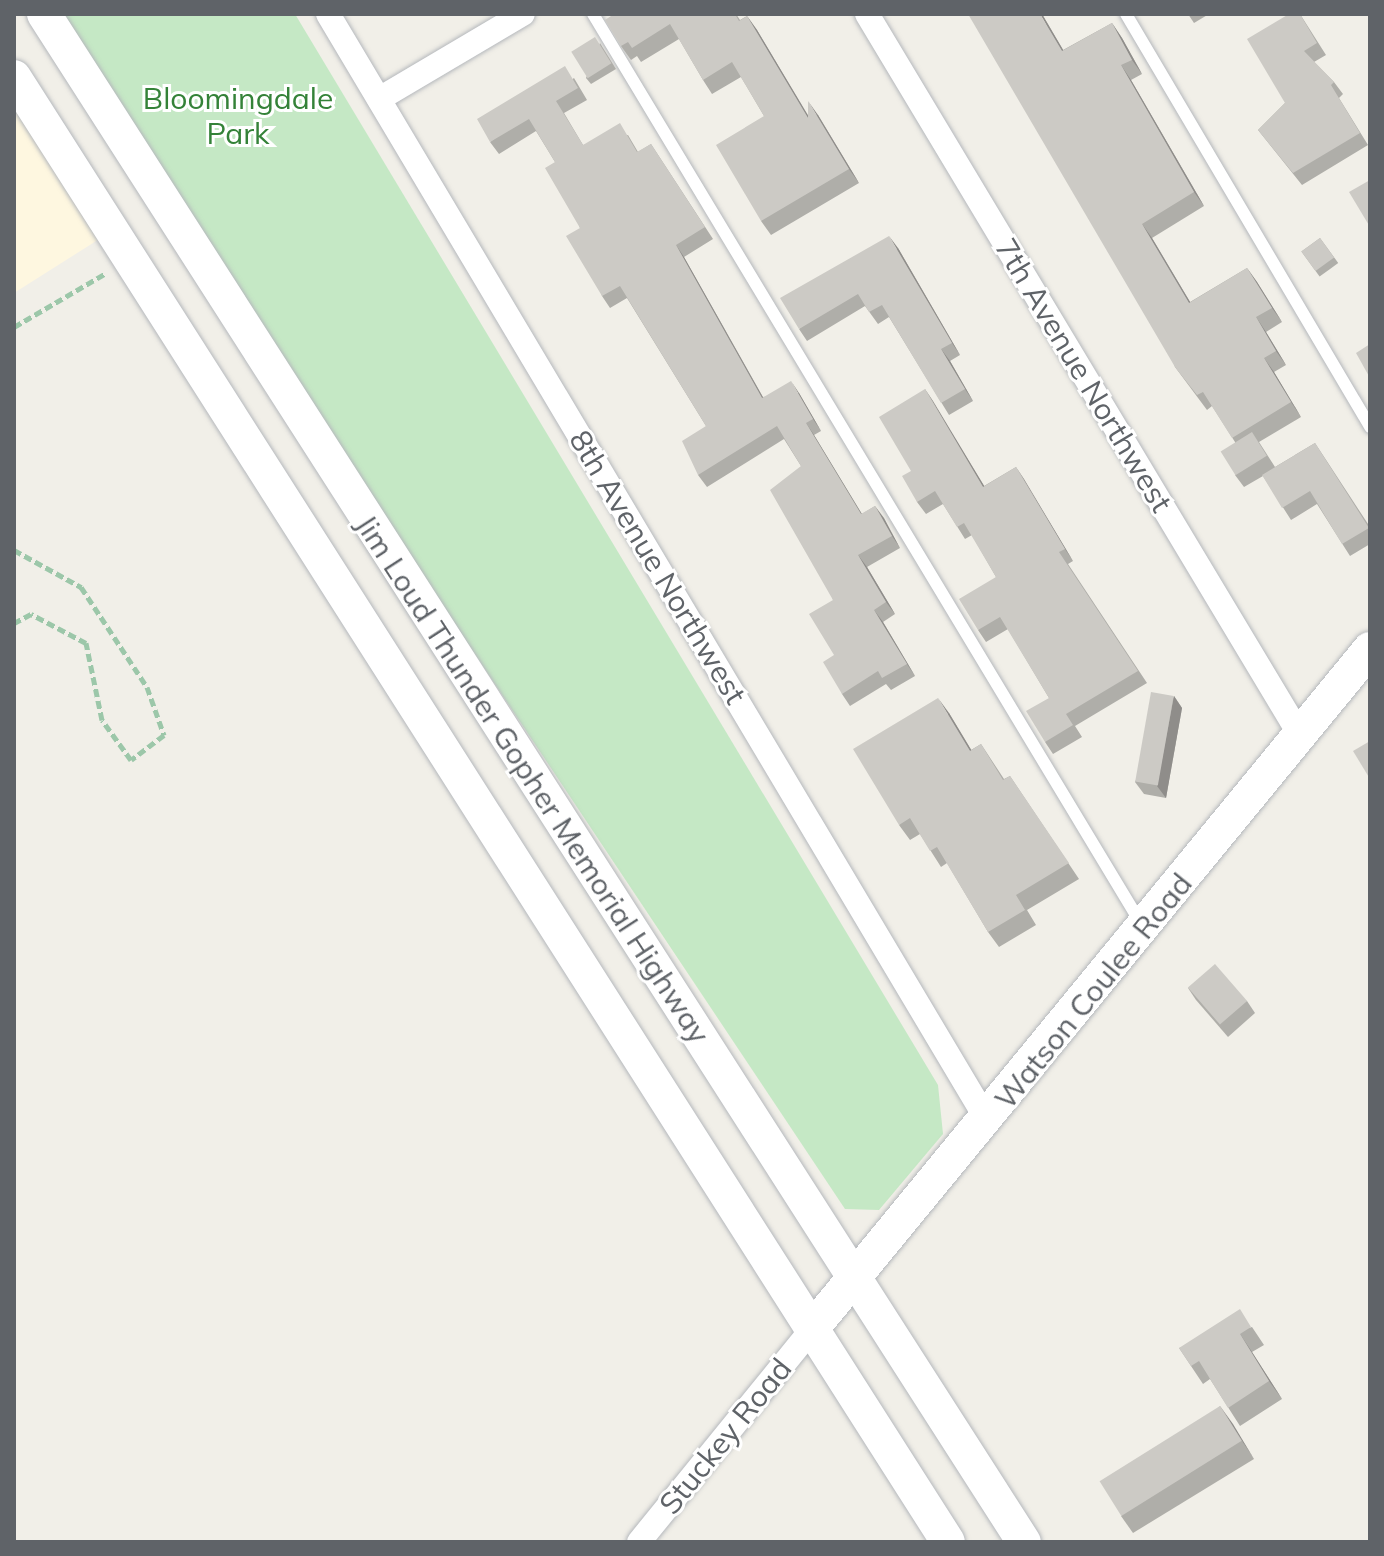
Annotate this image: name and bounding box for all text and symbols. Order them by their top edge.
park label: Bloomingdale Park [143,80,333,150]
street label: 7th Avenue Northwest [988,232,1180,518]
street label: 8th Avenue Northwest [562,424,754,710]
street label: Jim Loud Thunder Gopher Memorial Highway [348,508,718,1050]
street label: Watson Coulee Road [987,866,1199,1116]
street label: Stuckey Road [651,1351,799,1521]

